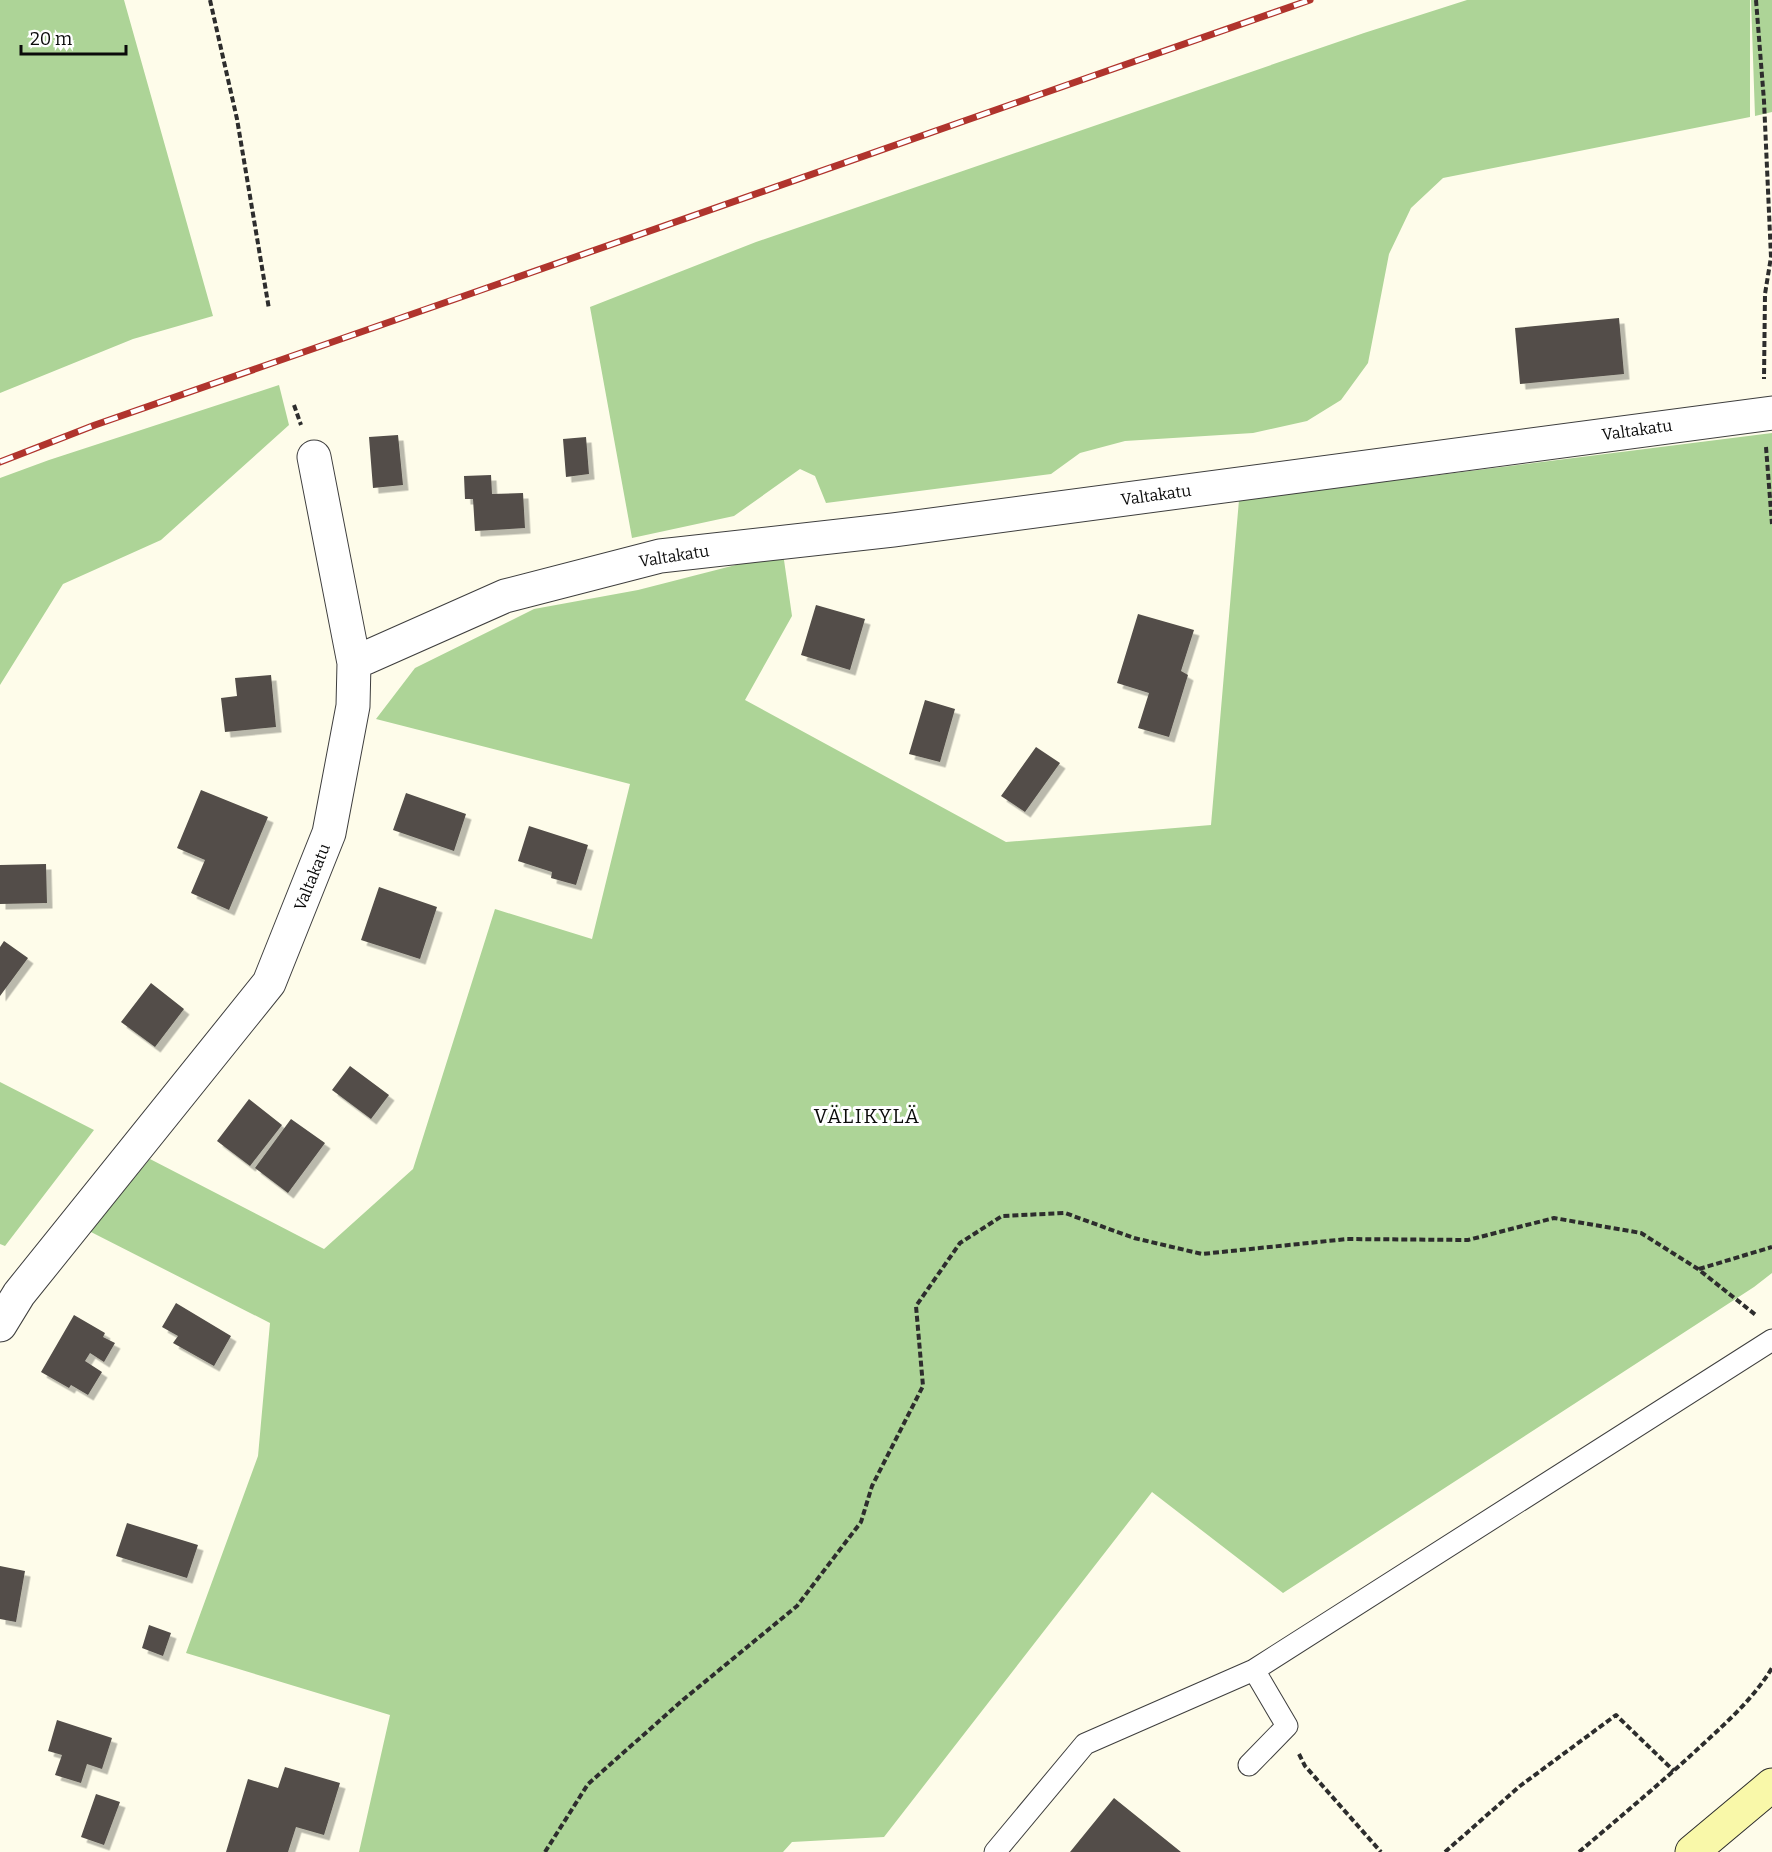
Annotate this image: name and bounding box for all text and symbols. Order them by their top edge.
scale bar [21,18,126,56]
text: 20 m [30,28,72,50]
street label: Valtakatu [1601,416,1673,444]
street label: Valtakatu [1120,481,1192,509]
street label: Valtakatu [638,541,710,571]
street label: Valtakatu [290,841,334,913]
district label: VÄLIKYLÄ [814,1104,920,1128]

